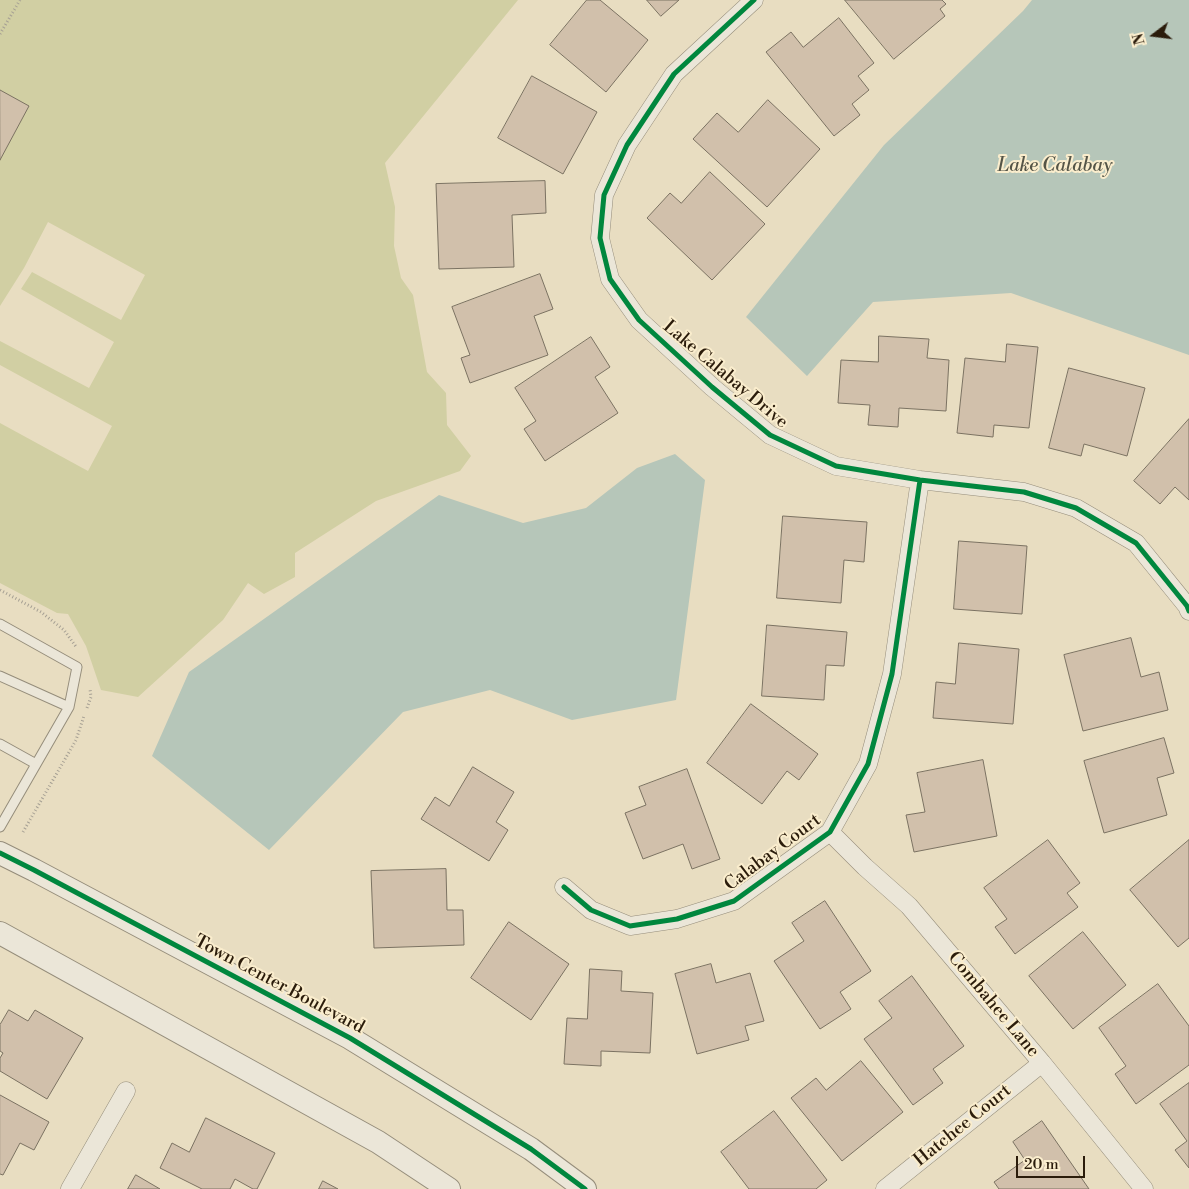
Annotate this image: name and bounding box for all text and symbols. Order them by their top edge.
north arrow [1129,10,1179,60]
text: N [1129,31,1150,47]
water label: Lake Calabay [998,155,1112,177]
street label: Lake Calabay Drive [658,316,792,434]
street label: Calabay Court [721,810,825,896]
street label: Town Center Boulevard [190,931,368,1039]
street label: Combahee Lane [943,948,1043,1062]
street label: Hatchee Court [910,1080,1016,1172]
scale bar [1019,1146,1088,1178]
text: 20 m [1024,1155,1059,1174]

